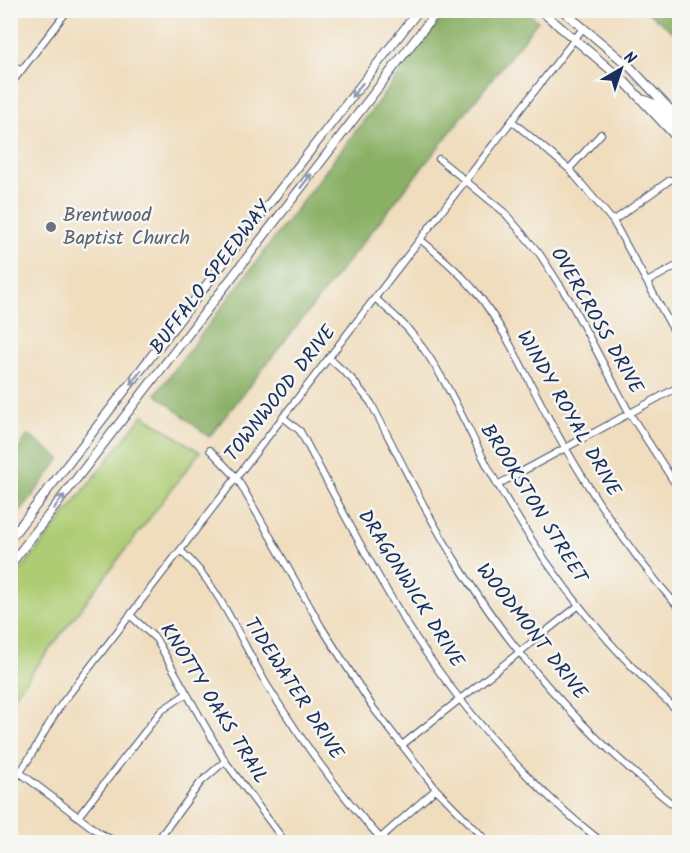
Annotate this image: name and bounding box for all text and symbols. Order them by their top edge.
north arrow [591,39,651,99]
text: N [618,46,641,71]
one-way arrow [351,82,364,98]
one-way arrow [300,173,313,189]
street label: BUFFALO SPEEDWAY [142,193,281,362]
place label: Brentwood Baptist Church [63,200,190,255]
marker: Brentwood Baptist Church [44,220,58,234]
street label: OVERCROSS DRIVE [541,242,652,401]
street label: TOWNWOOD DRIVE [217,318,346,469]
street label: WINDY ROYAL DRIVE [507,325,629,504]
one-way arrow [129,369,142,385]
street label: BROOKSTON STREET [471,418,596,592]
one-way arrow [53,495,66,511]
street label: DRAGONWICK DRIVE [348,504,472,676]
street label: WOODMONT DRIVE [467,557,596,708]
street label: TIDEWATER DRIVE [235,611,352,768]
street label: KNOTTY OAKS TRAIL [150,617,276,791]

